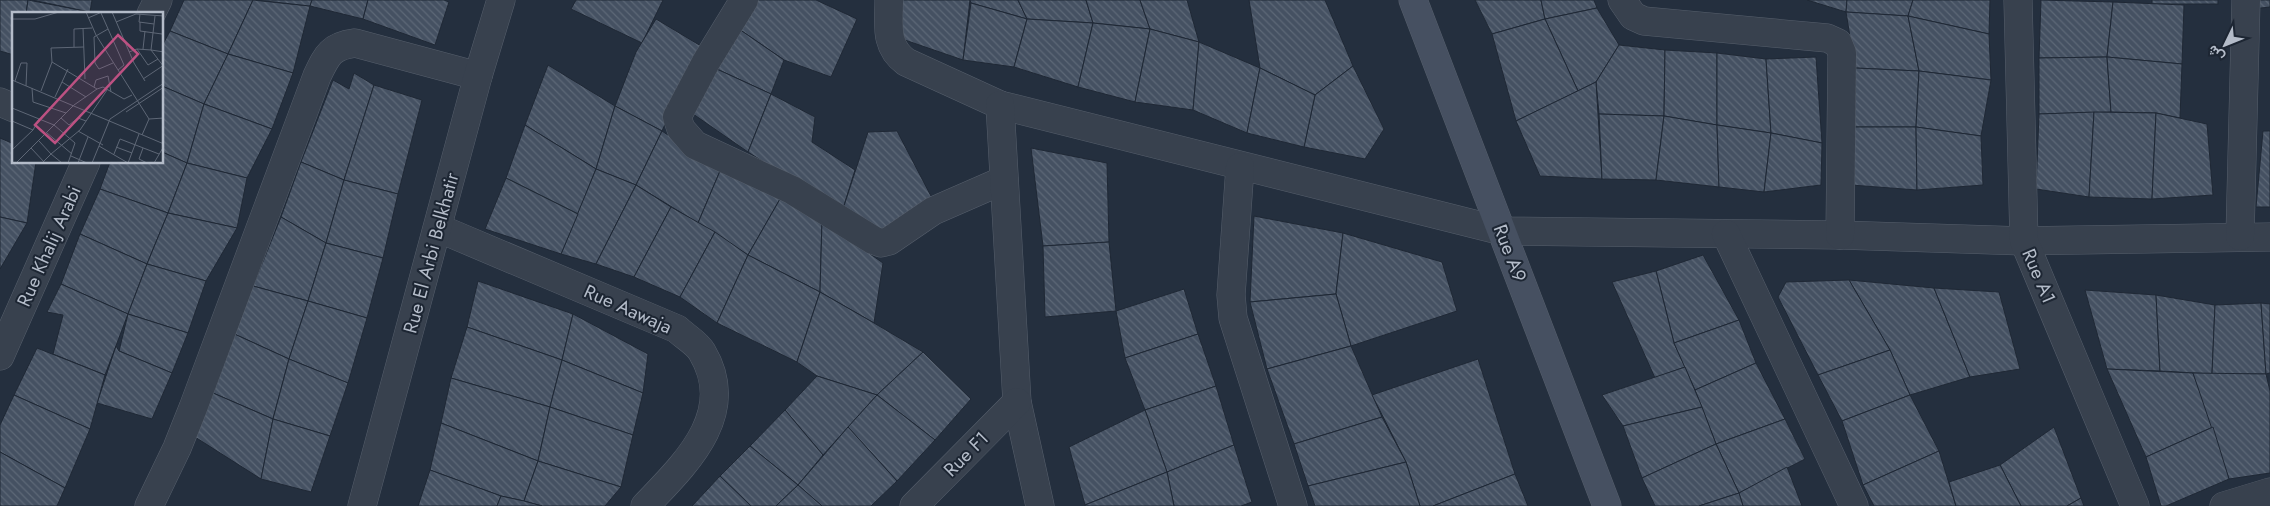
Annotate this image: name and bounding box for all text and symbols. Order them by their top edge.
inset map [12,12,164,164]
north arrow [2200,20,2250,70]
text: ش [2202,41,2229,67]
street label: Rue El Arbi Belkhatir [397,169,466,336]
street label: Rue Khalij Arabi [10,181,88,311]
street label: Rue A9 [1487,220,1533,286]
street label: Rue A1 [2015,244,2063,308]
street label: Rue Aawaja [580,278,676,340]
street label: Rue F1 [937,425,995,483]

